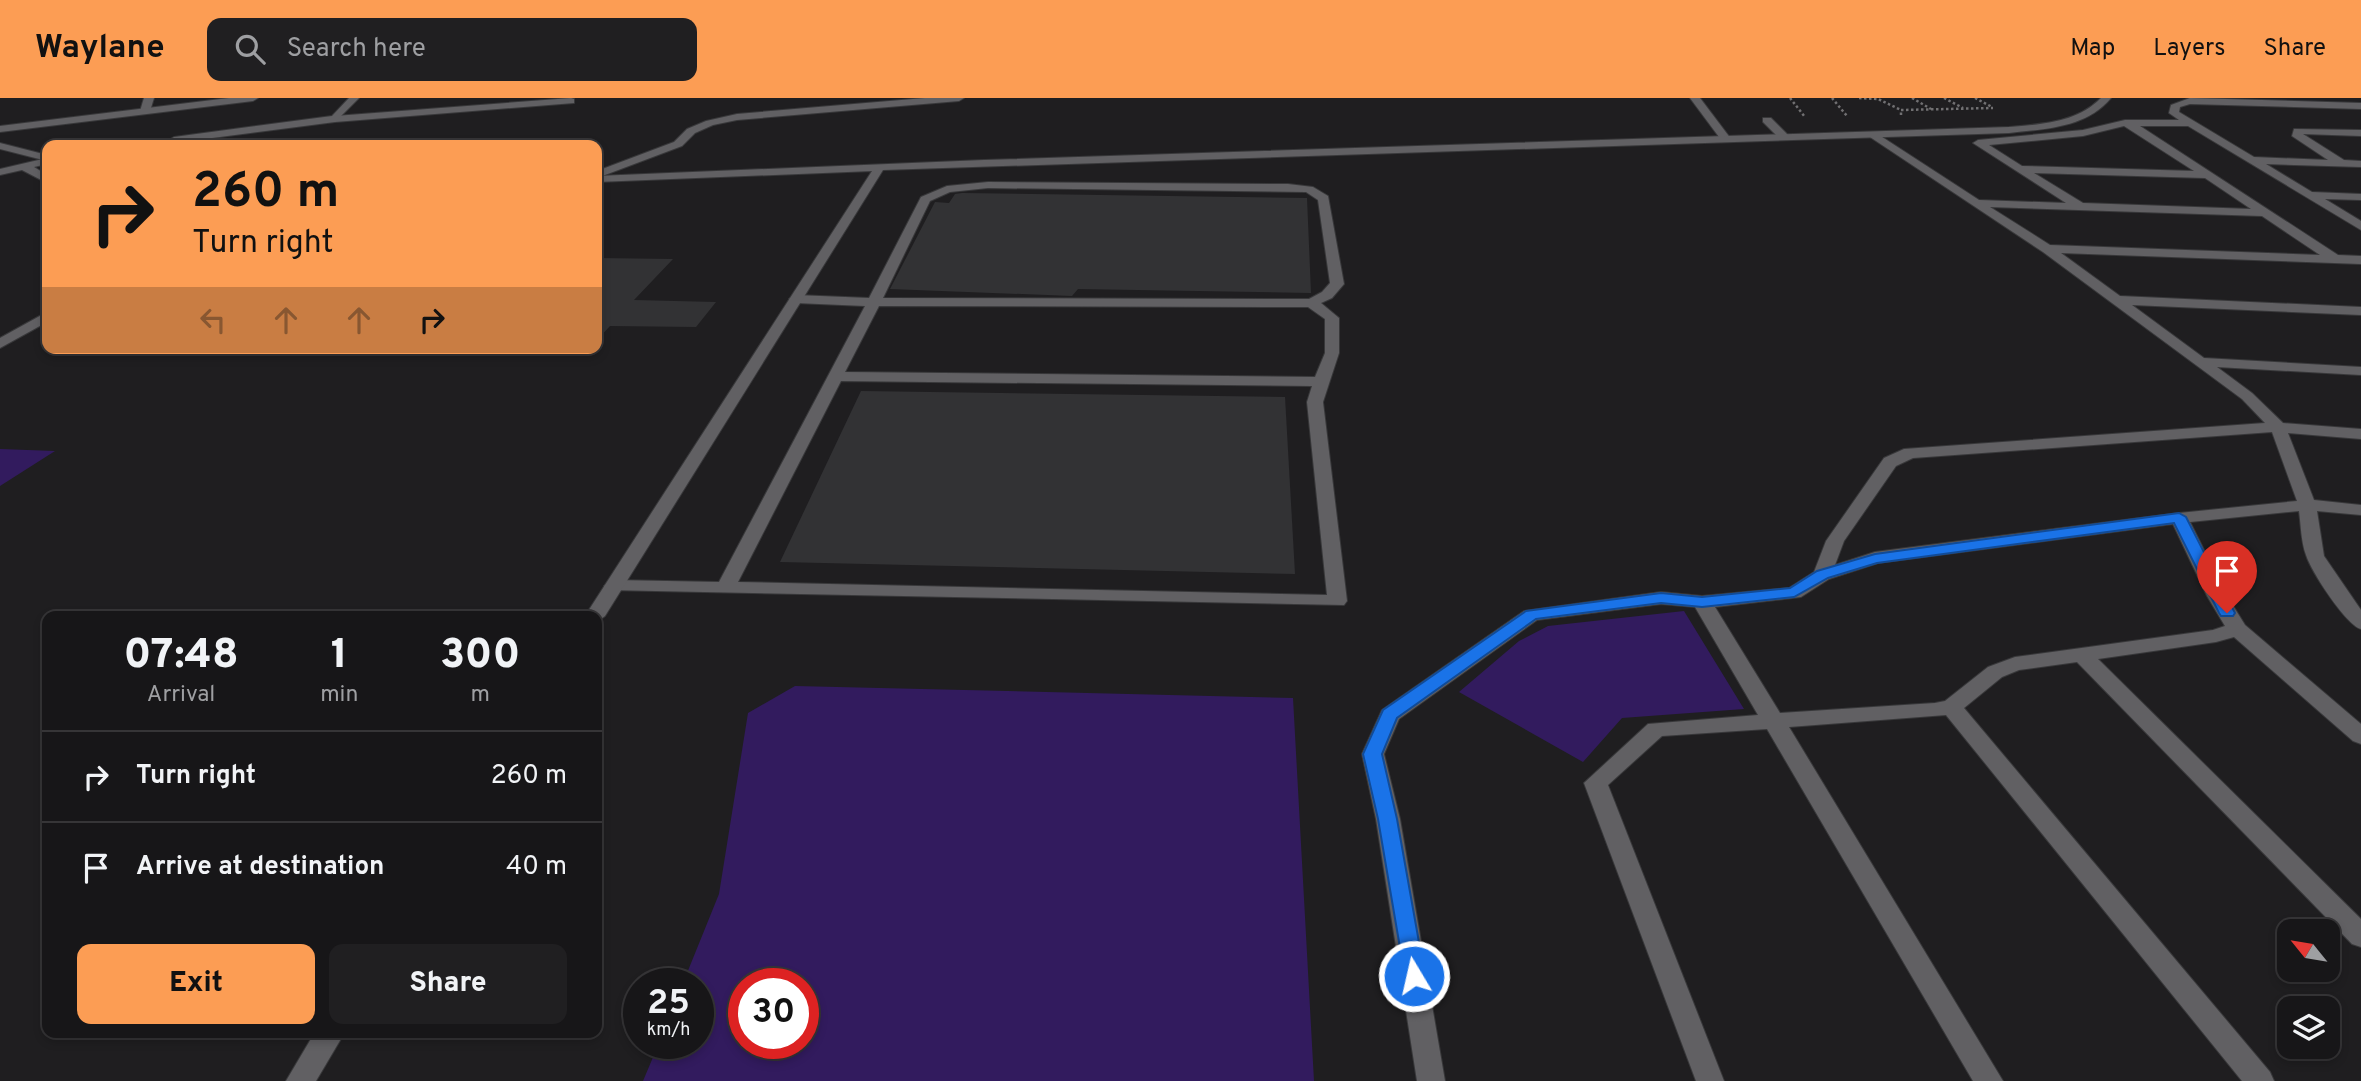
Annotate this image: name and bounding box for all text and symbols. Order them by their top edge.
search box [207,18,697,81]
text: Waylane [35,28,165,70]
icon: search [231,30,269,68]
text: Search here [287,33,426,66]
text: Map [2070,34,2115,64]
text: Layers [2153,34,2225,64]
text: Share [2263,34,2326,64]
text: 260 m [192,163,339,225]
icon: right [77,168,168,259]
text: Turn right [192,224,334,264]
icon: left [194,301,232,339]
icon: ahead [267,301,305,339]
icon: ahead [340,301,378,339]
icon: right [413,301,451,339]
pin [2197,541,2257,613]
icon: arrive [2208,552,2246,590]
text: 07:48 [124,630,239,683]
text: 1 [331,630,348,683]
text: 300 [440,630,520,683]
text: Arrival [147,681,215,710]
text: min [320,681,358,710]
text: m [470,681,490,710]
icon: right [77,758,115,796]
text: Turn right [136,760,256,793]
text: 260 m [491,760,567,793]
icon: arrive [77,849,115,887]
text: Arrive at destination [136,851,384,884]
text: 40 m [506,851,567,884]
north arrow [2277,919,2340,982]
map controls [2277,919,2340,1059]
position arrow [1377,939,1451,1013]
button: Exit [77,944,315,1024]
button: Share [329,944,567,1024]
speed limit sign: 30 [728,968,819,1059]
text: 25 [647,982,690,1026]
button: layers [2277,996,2340,1059]
text: km/h [647,1019,690,1042]

